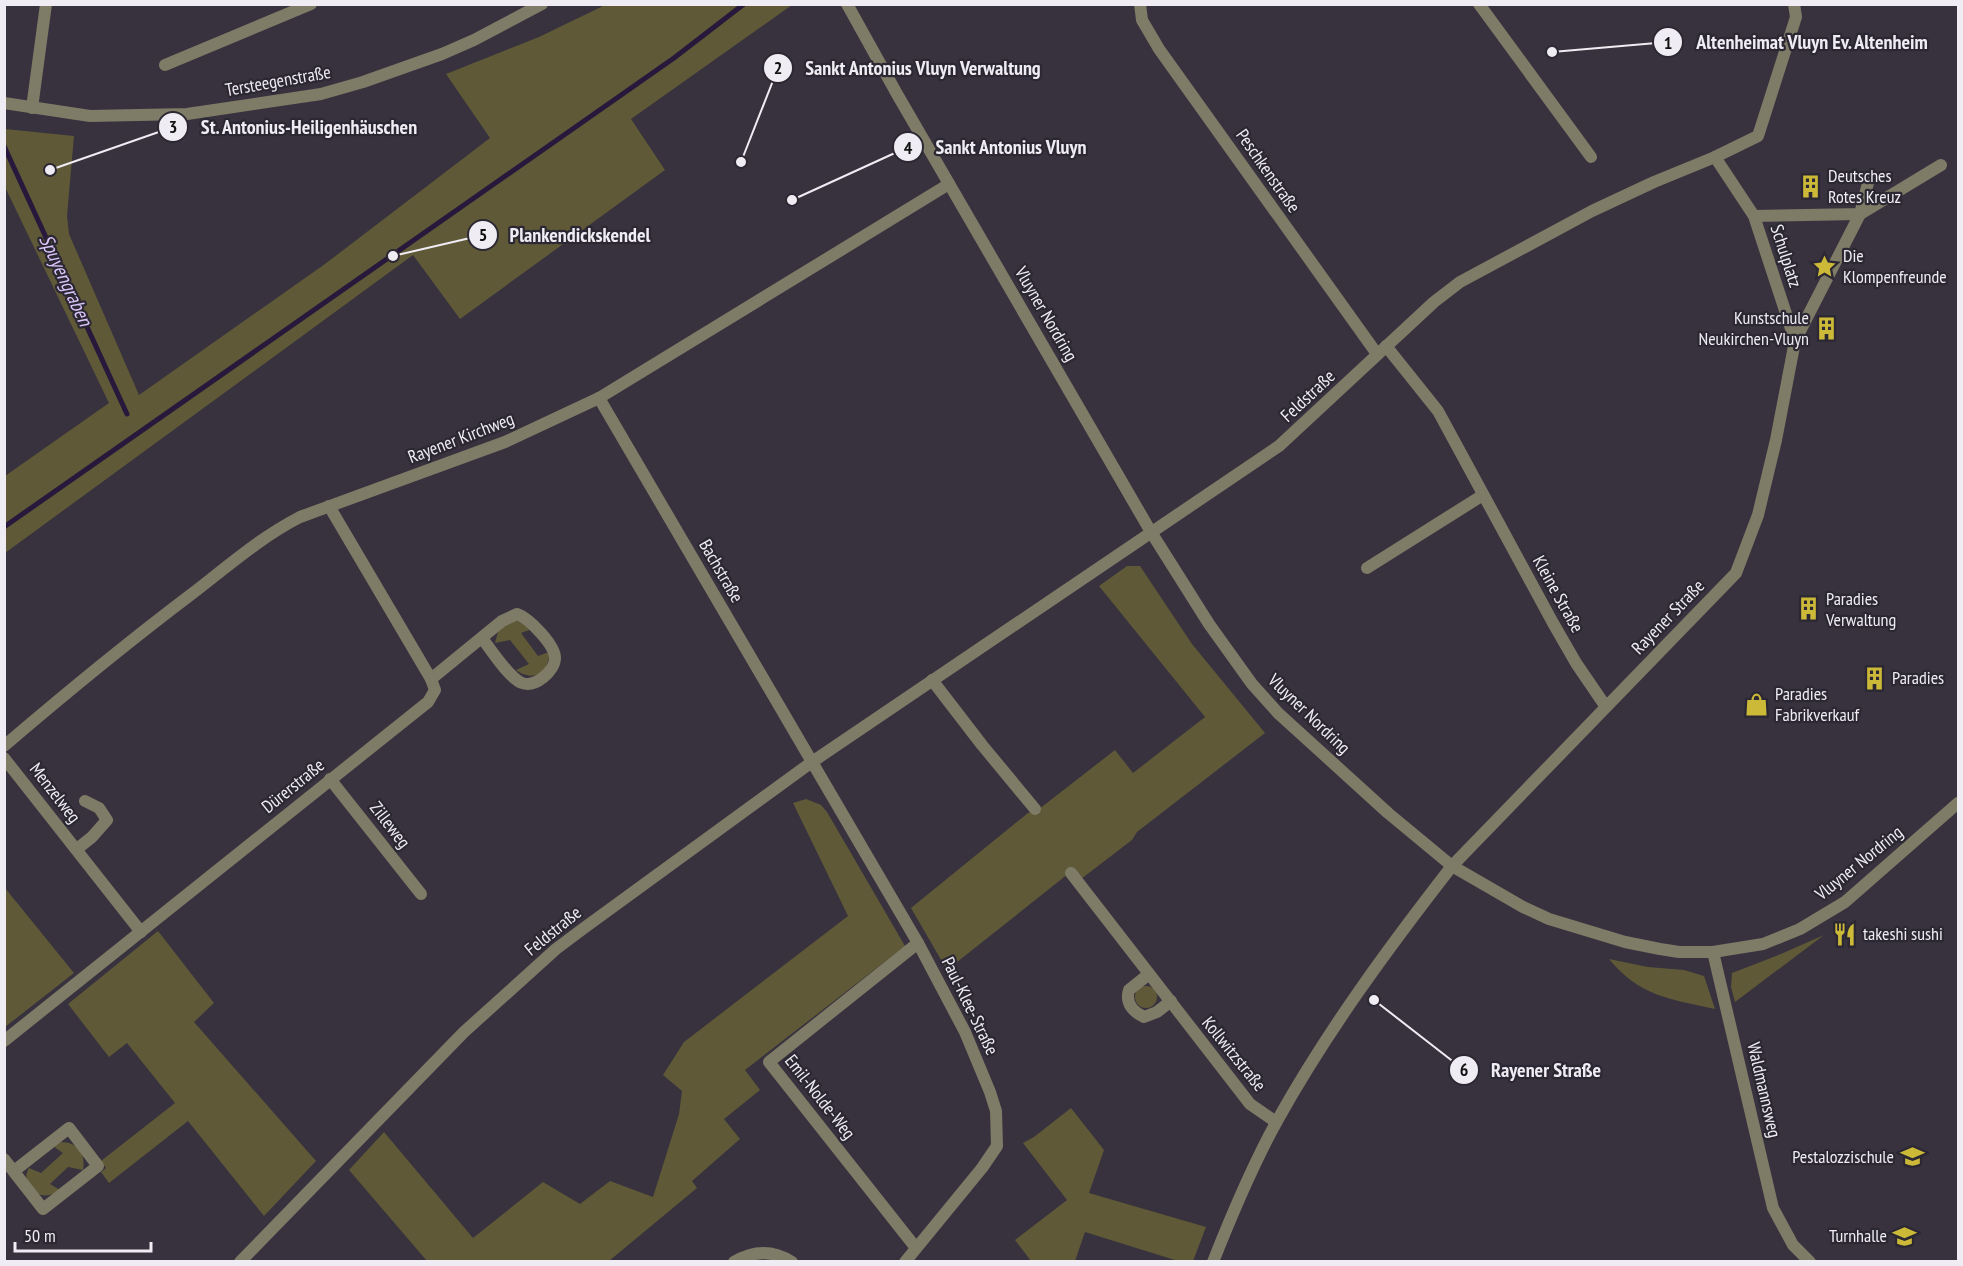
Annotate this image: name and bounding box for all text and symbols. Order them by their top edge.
callout: Altenheimat Vluyn Ev. Altenheim [1653,23,1941,61]
text: Altenheimat Vluyn Ev. Altenheim [1695,29,1928,55]
text: 1 [1664,31,1672,54]
callout: Sankt Antonius Vluyn Verwaltung [763,49,1054,87]
text: Sankt Antonius Vluyn Verwaltung [805,55,1041,81]
text: 2 [774,56,782,79]
street label: Tersteegenstraße [223,60,332,101]
callout: St. Antonius-Heiligenhäuschen [158,108,430,146]
text: St. Antonius-Heiligenhäuschen [201,114,417,140]
text: 3 [169,115,177,138]
street label: Peschkenstraße [1231,124,1306,217]
callout: Sankt Antonius Vluyn [893,128,1099,166]
text: Sankt Antonius Vluyn [935,134,1087,160]
text: 4 [904,136,913,159]
place label: Deutsches Rotes Kreuz [1828,164,1901,208]
building icon: Deutsches Rotes Kreuz [1797,173,1823,199]
callout: Plankendickskendel [468,216,663,254]
text: Plankendickskendel [510,222,651,248]
street label: Schulplatz [1766,222,1807,290]
text: 5 [479,223,487,246]
water label: Spuyengraben [33,230,99,331]
place label: Die Klompenfreunde [1843,244,1947,288]
place icon: Die Klompenfreunde [1812,253,1838,279]
street label: Vluyner Nordring [1009,261,1083,365]
place label: Kunstschule Neukirchen-Vluyn [1698,306,1809,350]
building icon: Kunstschule Neukirchen-Vluyn [1814,315,1840,341]
street label: Feldstraße [1276,365,1340,427]
street label: Rayener Kirchweg [405,407,517,468]
street label: Bachstraße [694,535,749,607]
street label: Kleine Straße [1528,551,1589,636]
street label: Rayener Straße [1626,574,1709,659]
place label: Paradies Verwaltung [1825,587,1896,631]
building icon: Paradies Verwaltung [1795,596,1821,622]
building icon: Paradies [1861,665,1887,691]
place label: Paradies [1892,666,1944,689]
street label: Vluyner Nordring [1263,668,1355,759]
place label: Paradies Fabrikverkauf [1775,682,1861,726]
shop icon: Paradies Fabrikverkauf [1744,691,1770,717]
street label: Dürerstraße [257,753,329,818]
street label: Menzelweg [25,758,86,827]
street label: Zilleweg [365,797,416,853]
street label: Vluyner Nordring [1810,820,1907,906]
street label: Feldstraße [520,901,586,960]
restaurant icon: takeshi sushi [1832,921,1858,947]
place label: takeshi sushi [1863,922,1943,945]
street label: Paul-Klee-Straße [937,953,1004,1059]
street label: Kollwitzstraße [1197,1012,1272,1096]
street label: Waldmannsweg [1742,1040,1787,1140]
street label: Emil-Nolde-Weg [780,1050,861,1144]
callout: Rayener Straße [1449,1051,1613,1089]
text: Rayener Straße [1491,1057,1601,1083]
text: 6 [1460,1058,1468,1081]
school or university icon: Pestalozzischule [1899,1144,1925,1170]
place label: Pestalozzischule [1792,1145,1894,1168]
scale bar [15,1215,152,1253]
school or university icon: Turnhalle [1892,1223,1918,1249]
text: 50 m [24,1224,56,1247]
place label: Turnhalle [1829,1224,1887,1247]

